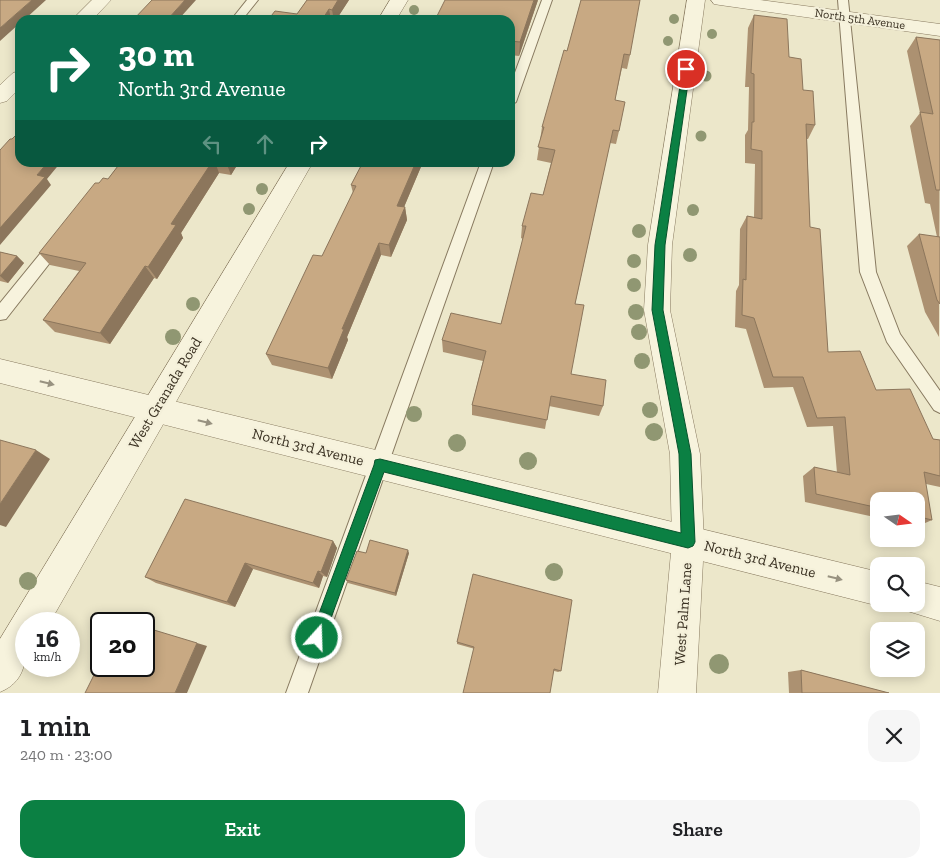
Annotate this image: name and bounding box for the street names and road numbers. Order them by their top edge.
street label: North 5th Avenue [814,6,906,32]
street label: West Granada Road [125,333,206,452]
street label: North 3rd Avenue [250,424,366,470]
street label: North 3rd Avenue [702,536,818,582]
street label: West Palm Lane [670,562,696,666]

